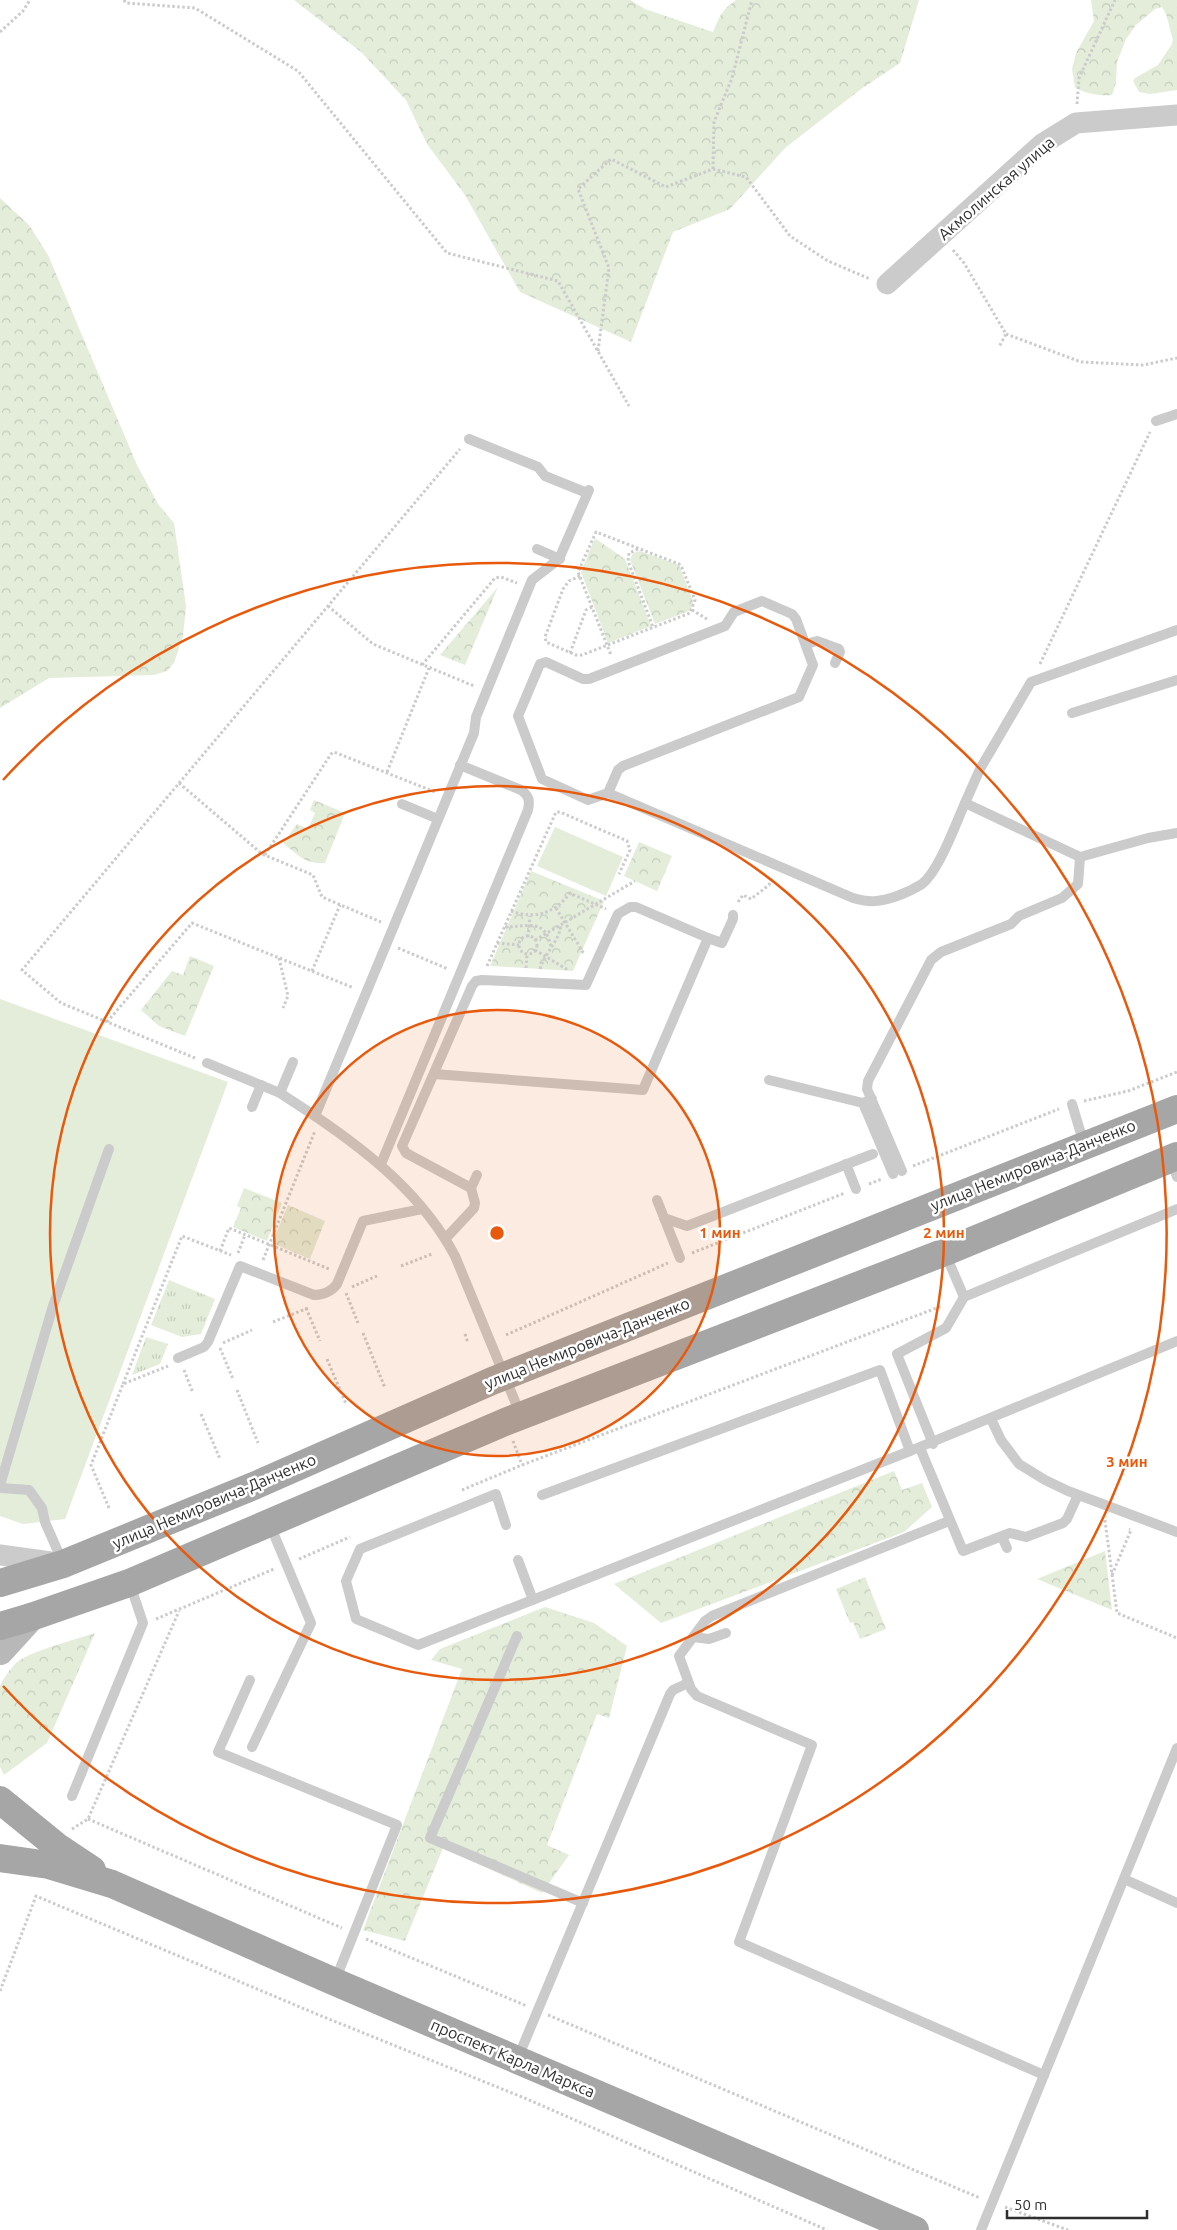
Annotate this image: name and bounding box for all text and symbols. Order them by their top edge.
street label: Акмолинская улица [934,133,1058,243]
street label: улица Немировича-Данченко [928,1116,1138,1214]
centre of rings [488,1224,506,1242]
text: 1 мин [699,1224,741,1241]
text: 2 мин [923,1224,965,1241]
street label: улица Немировича-Данченко [482,1294,692,1392]
street label: улица Немировича-Данченко [110,1450,318,1552]
text: 3 мин [1106,1453,1148,1470]
street label: проспект Карла Маркса [428,2015,598,2101]
scale bar [1007,2188,1147,2220]
text: 50 m [1014,2196,1047,2213]

